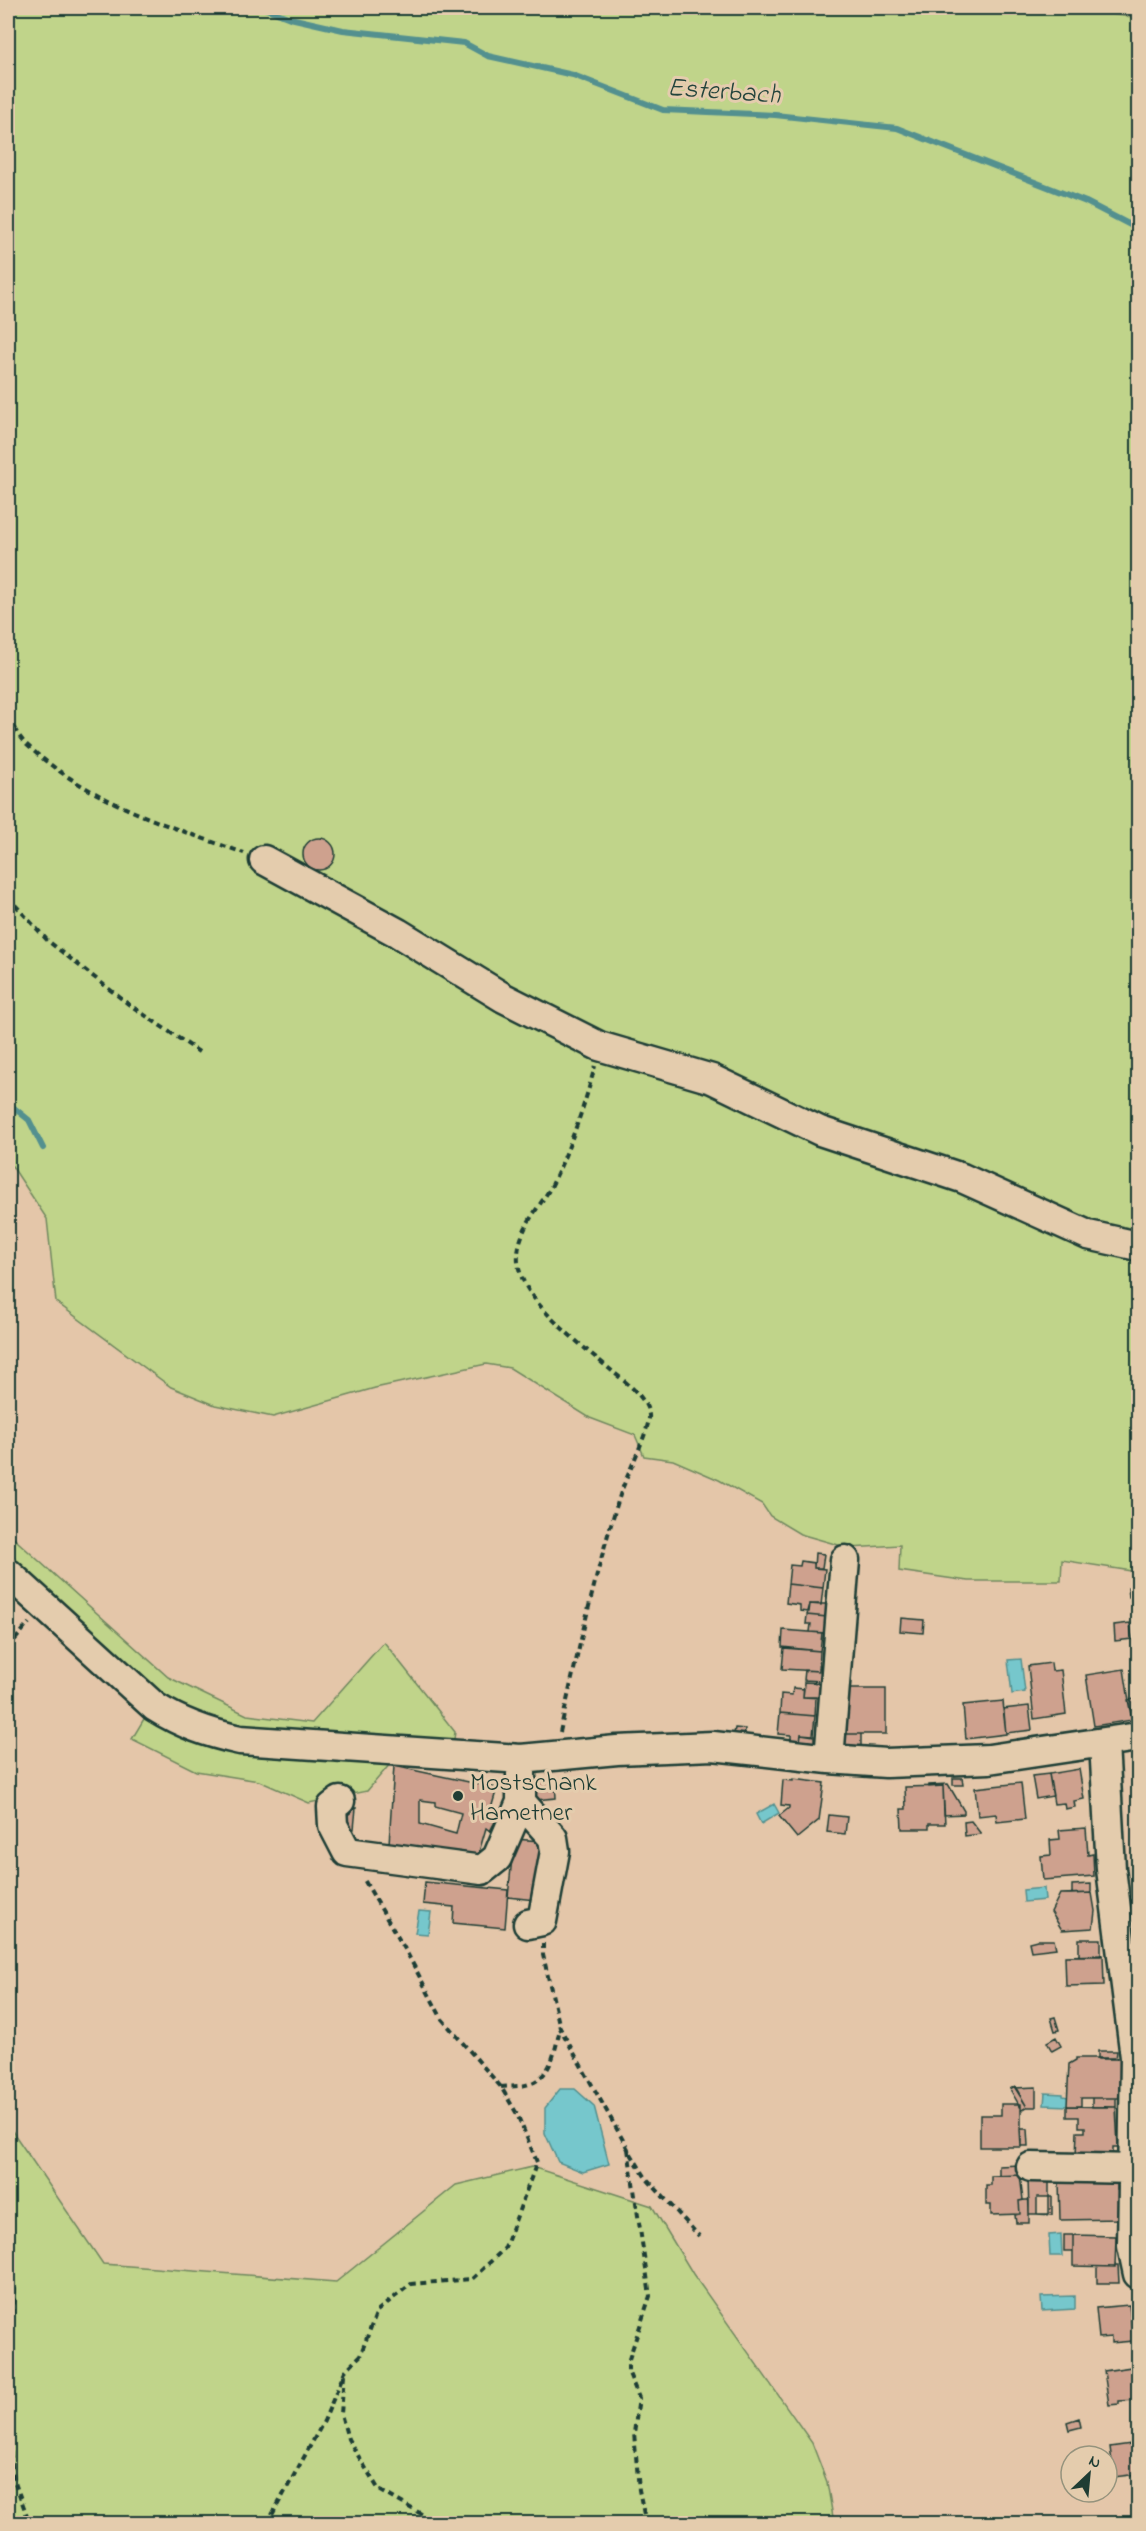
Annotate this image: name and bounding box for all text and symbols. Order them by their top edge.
water label: Esterbach [666,69,783,116]
place label: Mostschank Hametner [470,1765,597,1833]
marker: Mostschank Hametner [451,1789,465,1803]
north arrow [1059,2444,1119,2504]
text: N [1085,2449,1105,2476]

